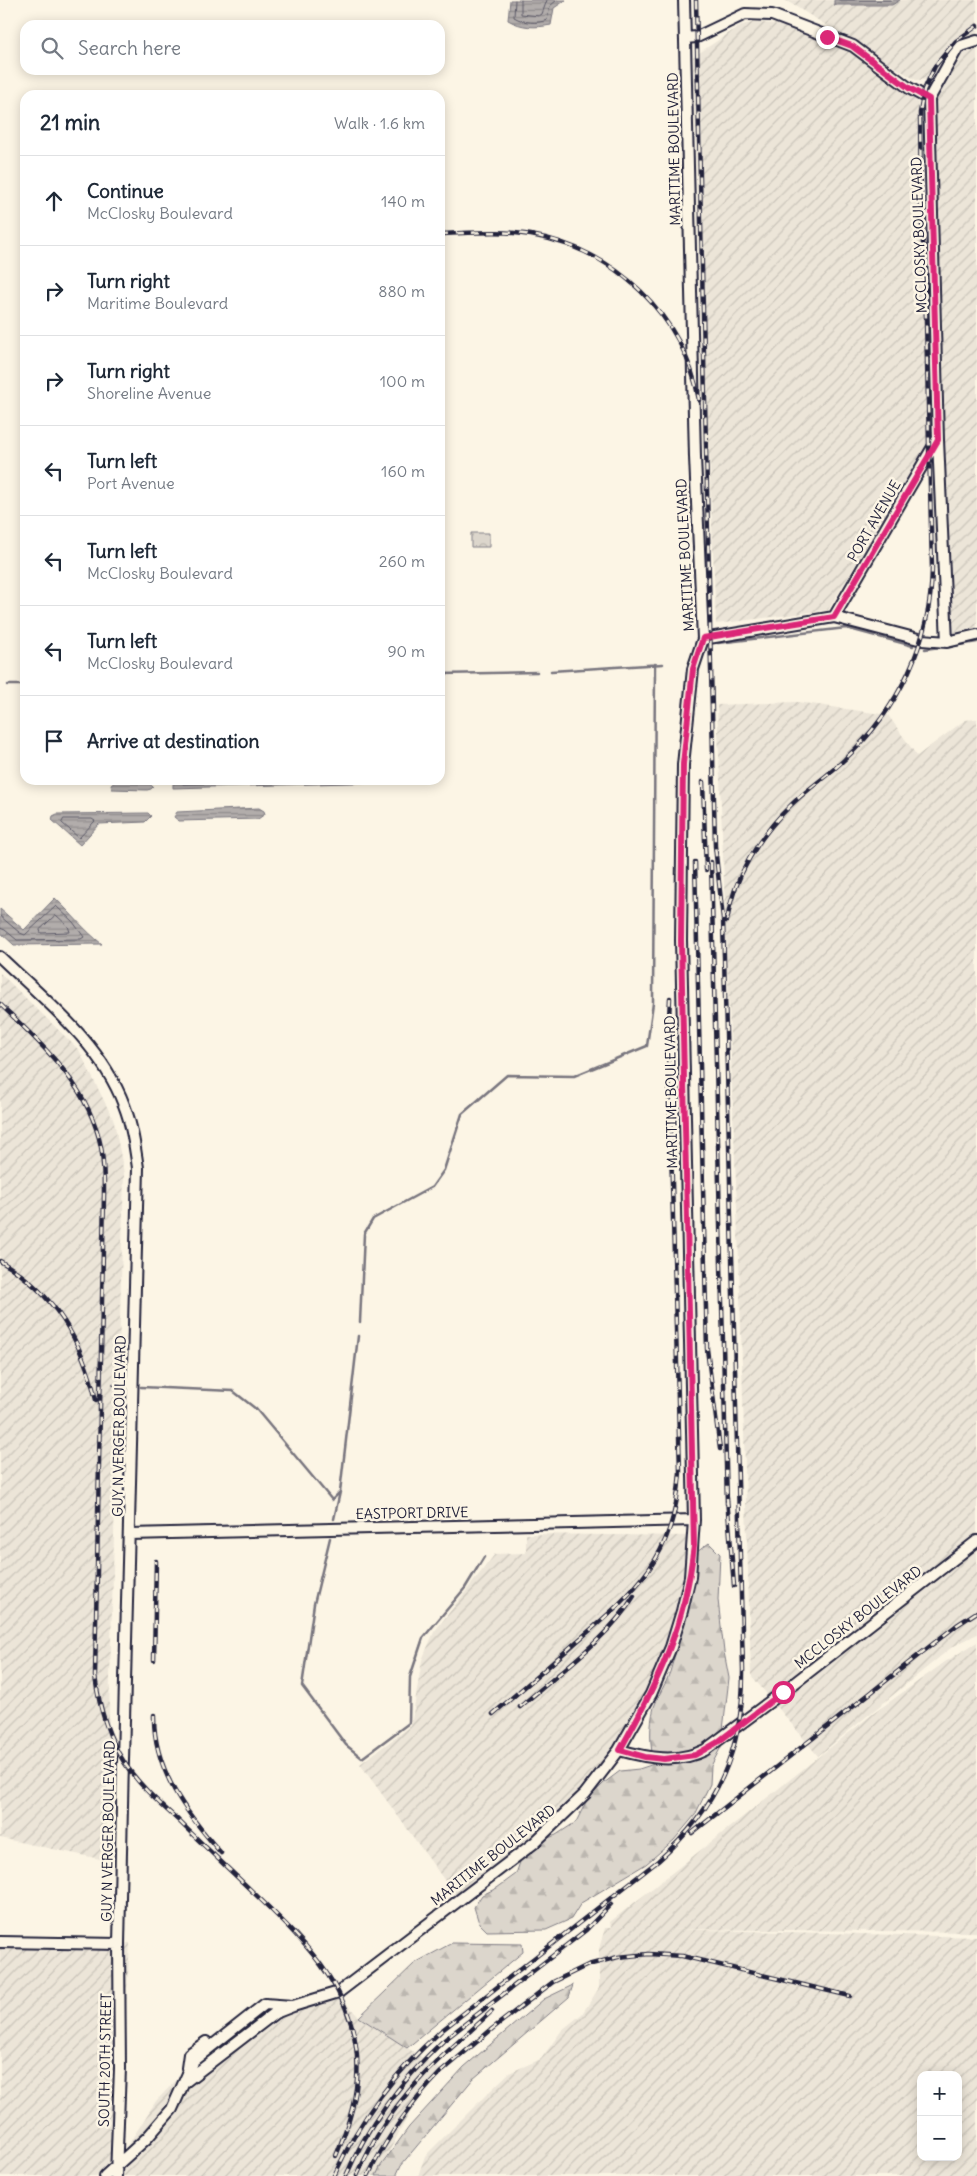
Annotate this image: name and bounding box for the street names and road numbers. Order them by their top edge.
street label: MARITIME BOULEVARD [664,72,684,226]
street label: MCCLOSKY BOULEVARD [907,156,931,314]
street label: PORT AVENUE [843,477,905,565]
street label: MARITIME BOULEVARD [672,478,698,632]
street label: MARITIME BOULEVARD [661,1015,681,1169]
street label: GUY N VERGER BOULEVARD [108,1335,130,1517]
street label: EASTPORT DRIVE [355,1503,469,1523]
street label: MCCLOSKY BOULEVARD [791,1562,925,1672]
street label: GUY N VERGER BOULEVARD [97,1740,119,1922]
street label: MARITIME BOULEVARD [427,1801,559,1909]
street label: SOUTH 20TH STREET [95,1993,115,2127]

